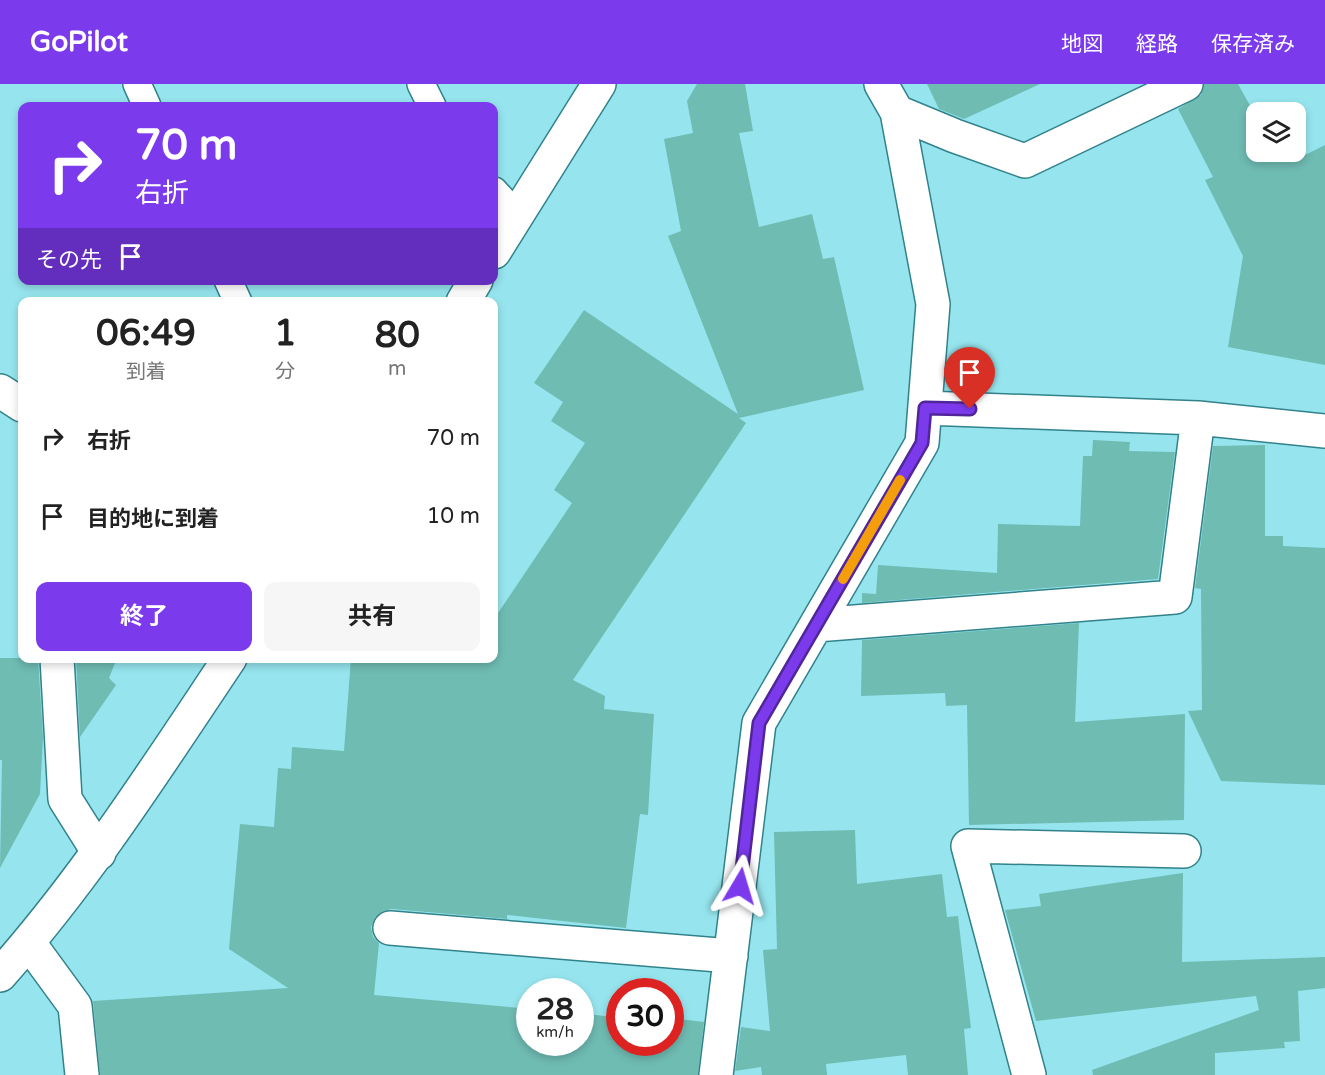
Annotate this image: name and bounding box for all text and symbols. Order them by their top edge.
text: GoPilot [30,25,128,59]
text: 地図 [1061,32,1103,57]
text: 経路 [1136,32,1178,57]
text: 保存済み [1211,32,1295,57]
map controls [1246,102,1306,162]
button: layers [1246,102,1306,162]
text: 70 m [135,120,237,171]
icon: right [36,126,114,204]
text: 右折 [135,177,189,210]
icon: arrive [114,240,147,273]
text: その先 [36,247,102,273]
text: 06:49 [96,312,196,355]
text: 1 [274,312,297,355]
text: 80 [375,314,420,357]
pin [944,347,995,409]
icon: arrive [953,356,986,389]
text: m [388,357,406,381]
text: 到着 [126,360,166,384]
text: 分 [275,360,295,384]
icon: right [36,422,69,455]
text: 70 m [426,425,480,451]
text: 右折 [87,428,131,454]
icon: arrive [36,500,69,533]
text: 10 m [426,503,480,529]
text: 目的地に到着 [87,506,219,532]
button: 終了 [36,582,252,651]
button: 共有 [264,582,480,651]
position arrow [708,854,772,918]
speed limit sign: 30 [606,978,684,1056]
text: 28 [536,991,574,1028]
text: km/h [536,1023,574,1041]

